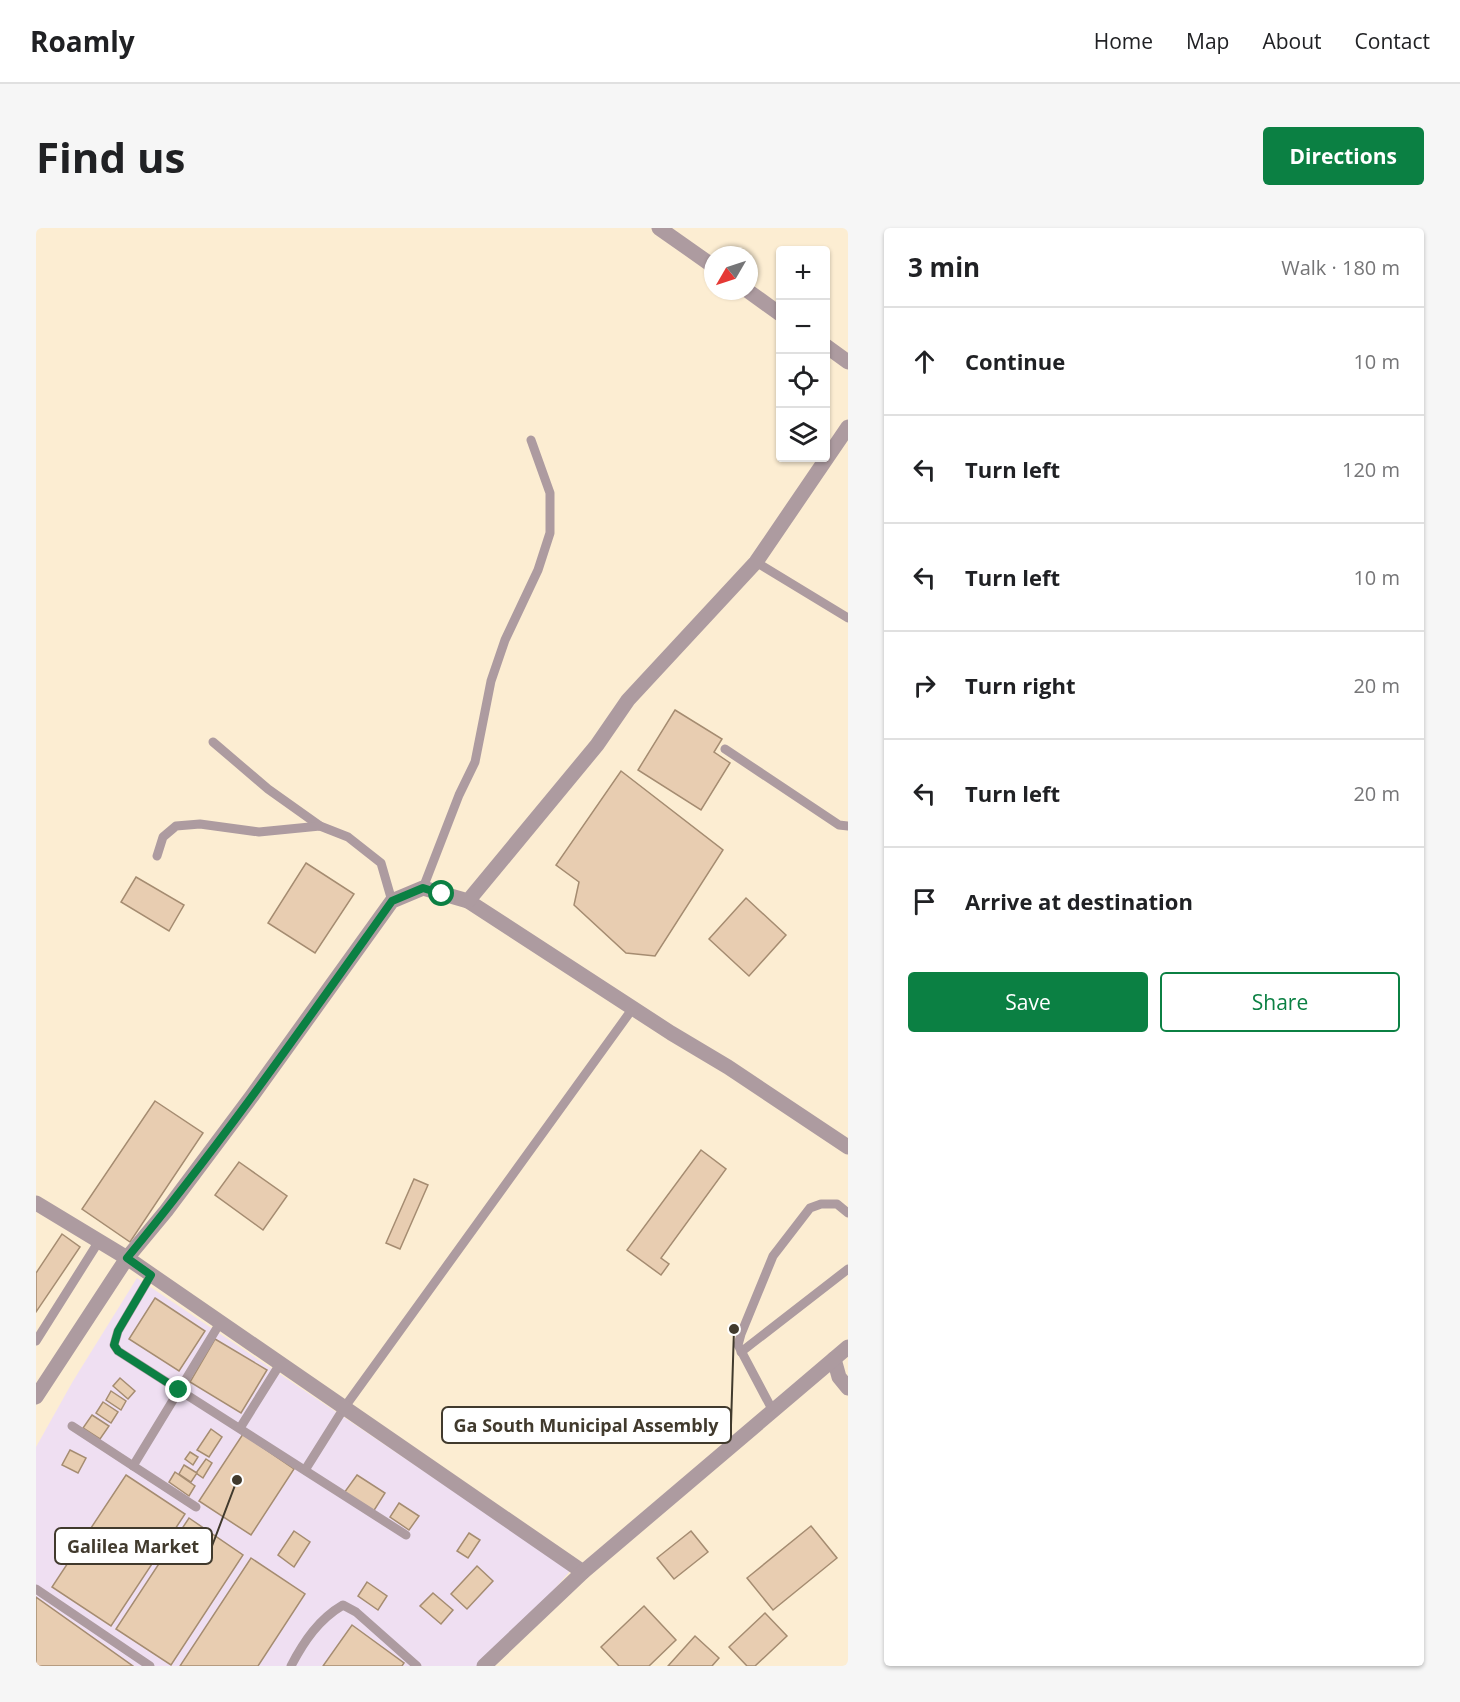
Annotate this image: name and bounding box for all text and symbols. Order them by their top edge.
text: Roamly [30,22,135,60]
text: Home [1094,27,1153,55]
text: Map [1186,27,1229,55]
text: About [1262,27,1322,55]
text: Contact [1355,27,1430,55]
button: Directions [1263,127,1424,185]
text: Find us [36,128,185,185]
north arrow [704,246,758,300]
map controls [776,246,830,462]
button: + [776,246,830,300]
text: 3 min [908,249,980,285]
text: Walk · 180 m [1281,254,1400,281]
button: − [776,300,830,354]
icon: ahead [908,345,941,378]
text: Continue [965,346,1065,376]
text: 10 m [1353,348,1400,375]
button: locate [776,354,830,408]
button: layers [776,408,830,462]
icon: left [908,453,941,486]
text: Turn left [965,454,1060,484]
text: 120 m [1342,456,1400,483]
icon: left [908,561,941,594]
text: Turn left [965,562,1060,592]
text: 10 m [1353,564,1400,591]
icon: right [908,669,941,702]
text: Turn right [965,670,1076,700]
text: 20 m [1353,672,1400,699]
icon: left [908,777,941,810]
text: Turn left [965,778,1060,808]
text: 20 m [1353,780,1400,807]
route start [428,880,454,906]
icon: arrive [908,885,941,918]
text: Arrive at destination [965,886,1193,916]
button: Save [908,972,1148,1032]
button: Share [1160,972,1400,1032]
route end [165,1376,191,1402]
callout: Ga South Municipal Assembly [442,1407,731,1443]
text: Ga South Municipal Assembly [454,1413,719,1437]
callout: Galilea Market [55,1528,212,1564]
text: Galilea Market [67,1534,199,1558]

